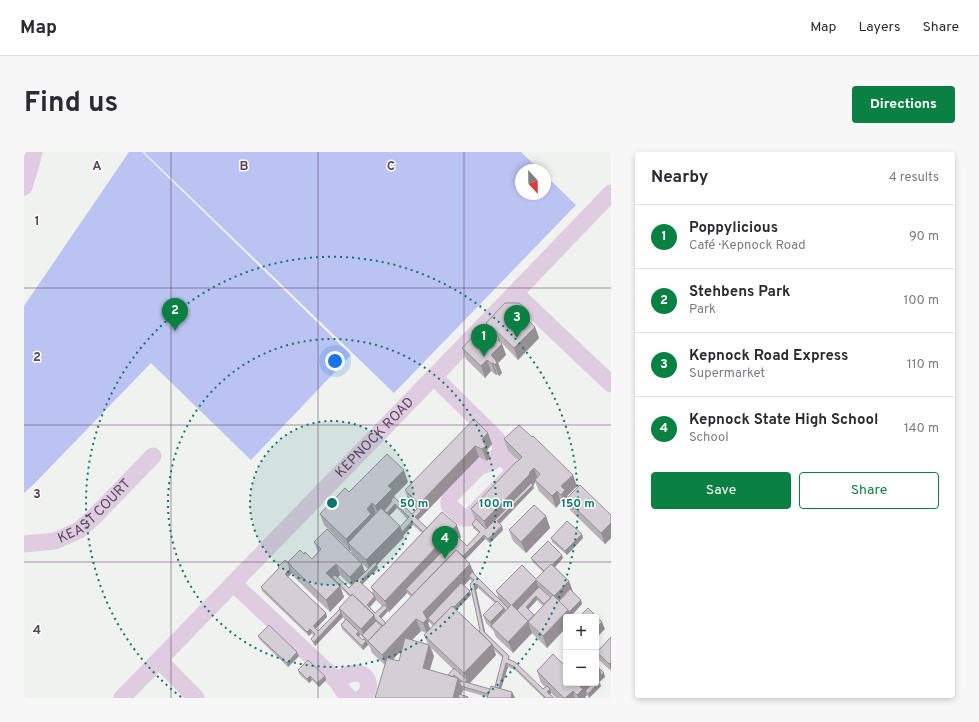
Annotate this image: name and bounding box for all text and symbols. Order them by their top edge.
text: Map [20,16,57,40]
text: Map [810,19,836,36]
text: Layers [858,19,900,36]
text: Share [922,19,959,36]
text: Find us [24,86,118,122]
button: Directions [852,86,955,123]
text: A [92,159,102,175]
text: B [240,159,249,175]
text: C [387,159,395,175]
north arrow [515,164,551,200]
text: Nearby [651,167,708,189]
text: 4 results [889,170,939,186]
text: 1 [34,214,40,230]
text: Poppylicious [689,219,778,238]
text: 1 [661,229,667,245]
text: 90 m [909,229,939,245]
text: Café · Kepnock Road [689,238,806,254]
text: Stehbens Park [689,283,791,302]
text: 2 [660,293,668,309]
text: 100 m [903,293,939,309]
pin: 2 [162,298,188,331]
text: Park [689,302,716,318]
pin: 3 [504,305,530,338]
pin: 1 [471,324,497,357]
text: Kepnock Road Express [689,347,848,366]
text: 2 [33,350,41,366]
your location [325,351,345,371]
text: 3 [660,357,668,373]
text: 110 m [907,357,939,373]
text: Supermarket [689,366,765,382]
street label: KEPNOCK ROAD [332,394,418,481]
text: Kepnock State High School [689,411,878,430]
text: 4 [660,421,668,437]
text: 140 m [904,421,939,437]
text: School [689,430,729,446]
button: Save [651,472,791,509]
button: Share [799,472,939,509]
street label: KEAST COURT [55,475,135,547]
text: 3 [33,487,41,503]
centre of rings [325,496,339,510]
text: 50 m [400,496,428,512]
text: 100 m [479,496,513,512]
text: 150 m [561,496,595,512]
pin: 4 [432,526,458,559]
map controls [563,614,599,686]
button: + [563,614,599,650]
text: 4 [33,623,41,639]
button: − [563,650,599,686]

